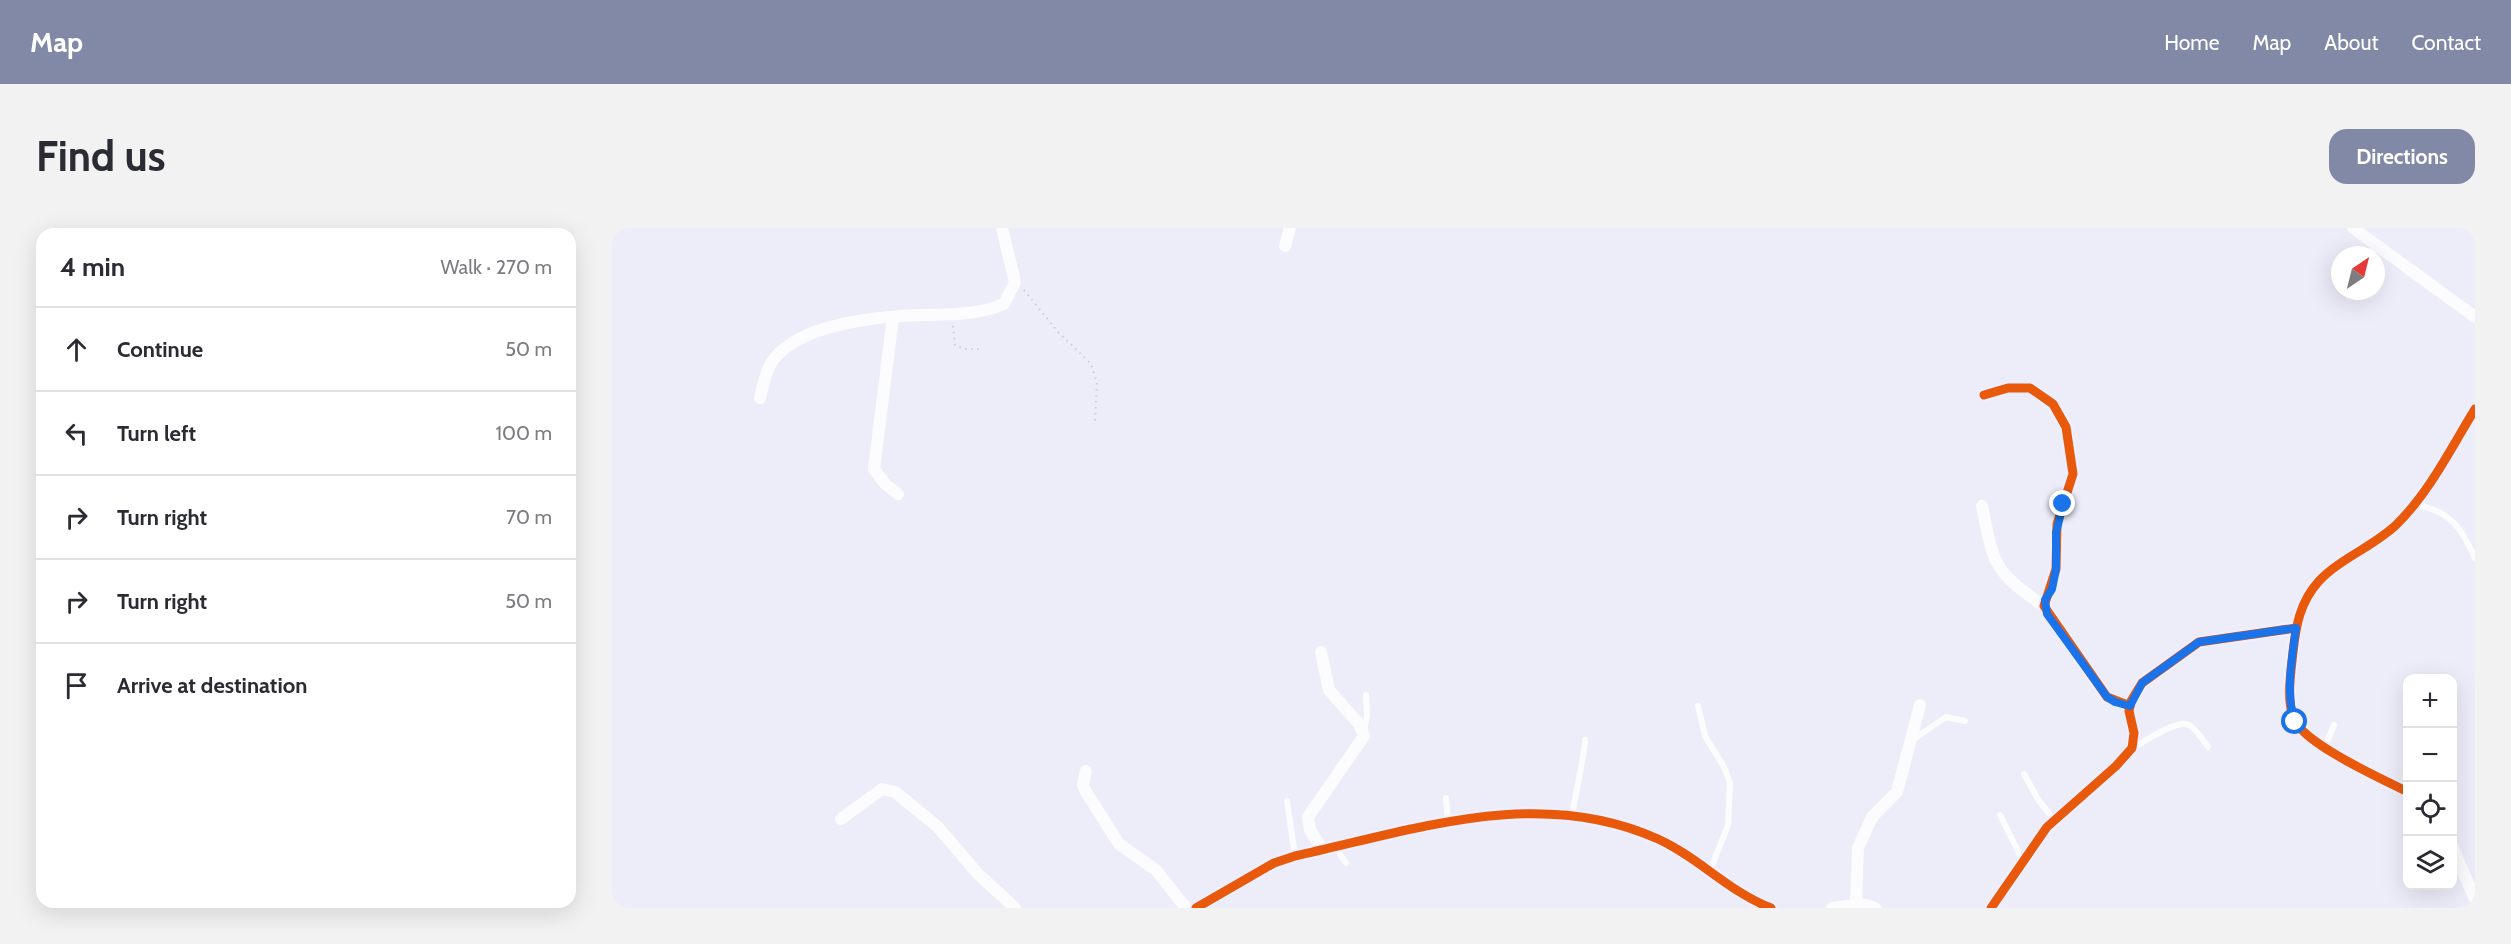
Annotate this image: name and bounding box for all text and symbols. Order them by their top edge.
text: Map [30,25,83,59]
text: Home [2164,30,2220,55]
text: Map [2253,30,2291,55]
text: About [2324,30,2378,55]
text: Contact [2411,30,2481,55]
button: Directions [2329,129,2475,184]
text: Find us [36,130,165,182]
north arrow [2331,246,2385,300]
text: 4 min [60,251,125,283]
text: Walk · 270 m [440,255,552,279]
icon: ahead [60,333,93,366]
text: Continue [117,336,203,363]
text: 50 m [505,337,552,361]
icon: left [60,417,93,450]
text: Turn left [117,420,196,447]
text: 100 m [496,421,552,445]
route end [2049,490,2075,516]
icon: right [60,501,93,534]
text: Turn right [117,504,207,531]
text: 70 m [506,505,552,529]
icon: right [60,585,93,618]
text: Turn right [117,588,207,615]
text: 50 m [505,589,552,613]
icon: arrive [60,669,93,702]
text: Arrive at destination [117,672,307,699]
map controls [2403,674,2457,890]
button: + [2403,674,2457,728]
route start [2281,708,2307,734]
button: − [2403,728,2457,782]
button: locate [2403,782,2457,836]
button: layers [2403,836,2457,890]

